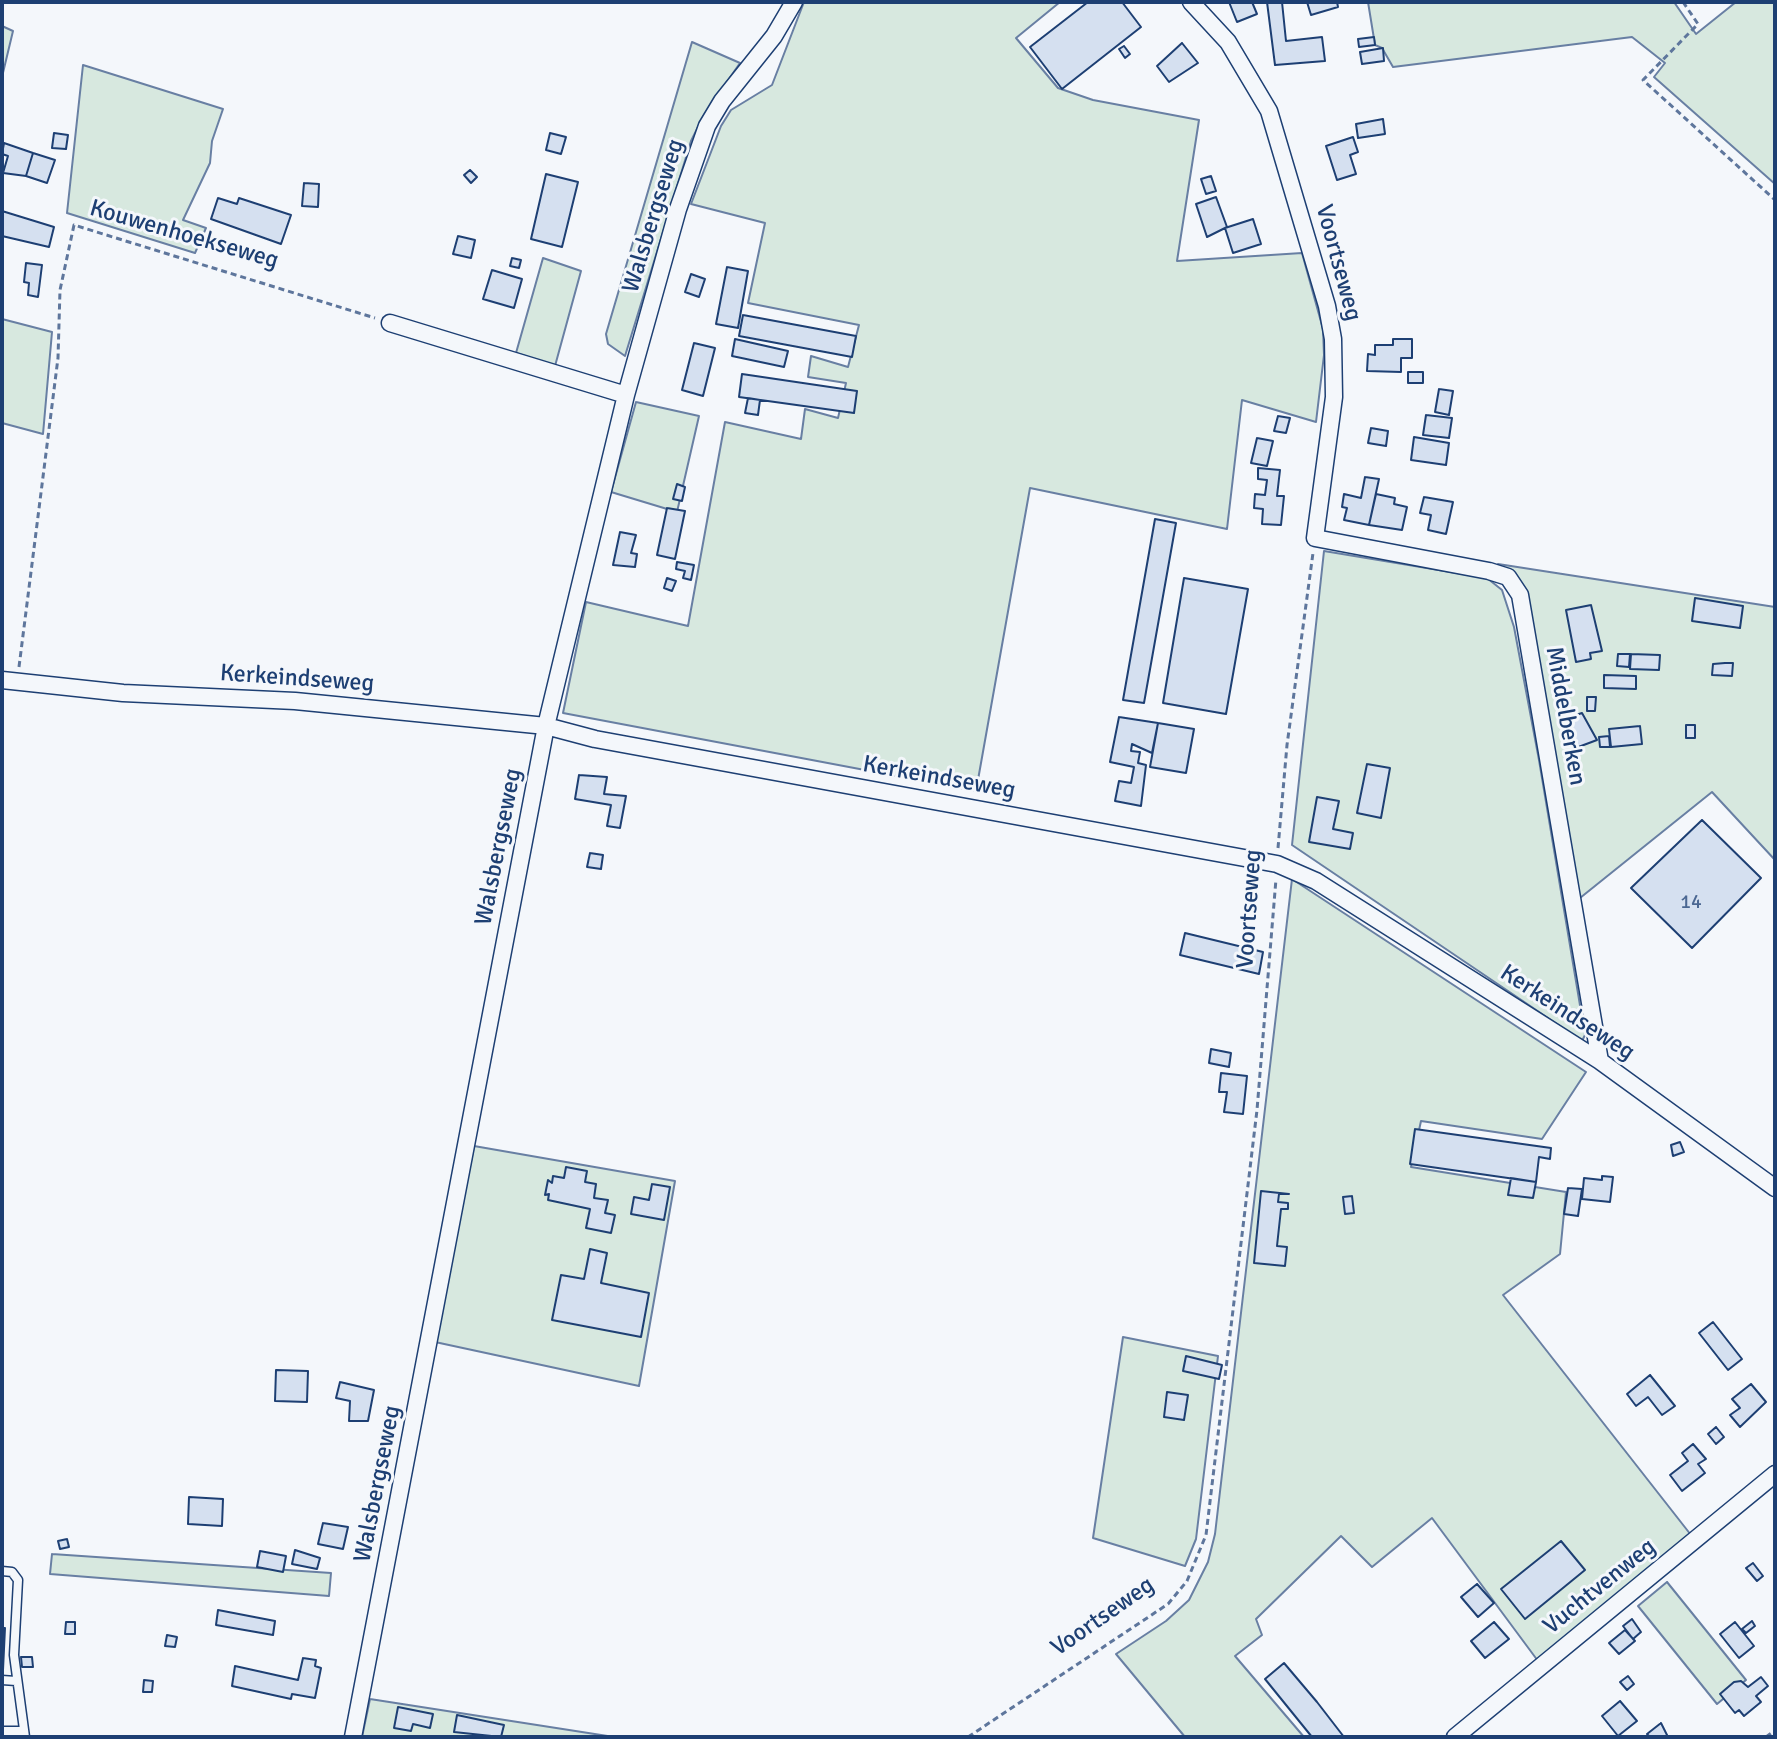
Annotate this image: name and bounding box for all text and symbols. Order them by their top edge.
street label: Walsbergseweg [617,136,691,296]
street label: Kouwenhoekseweg [86,194,282,276]
street label: Voortseweg [1309,202,1367,324]
street label: Middelberken [1539,644,1591,788]
street label: Kerkeindseweg [219,659,375,699]
street label: Kerkeindseweg [860,750,1018,806]
street label: Walsbergseweg [470,766,528,928]
street label: Voortseweg [1231,849,1269,969]
house number: 14 [1680,891,1702,915]
street label: Kerkeindseweg [1494,959,1640,1067]
street label: Walsbergseweg [349,1403,407,1565]
street label: Vuchtvenweg [1538,1533,1662,1641]
street label: Voortseweg [1046,1571,1160,1663]

